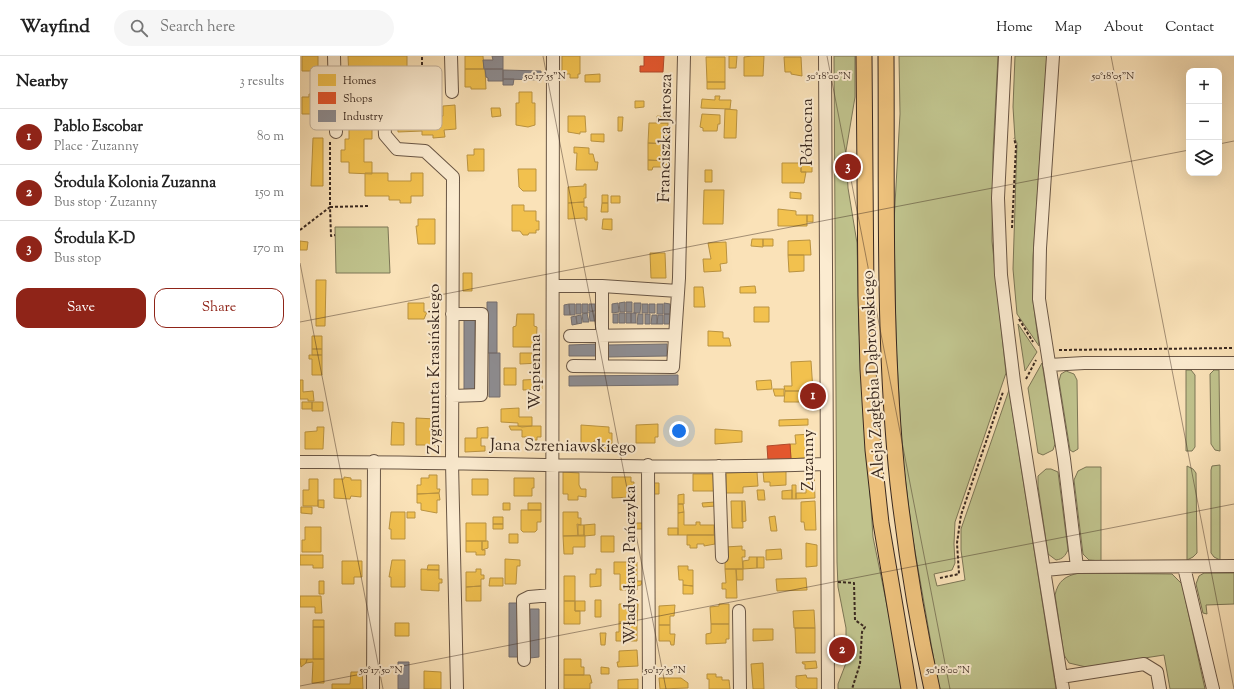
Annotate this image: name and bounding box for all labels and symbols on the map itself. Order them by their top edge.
legend [310,66,442,130]
text: 50°17'55"N [523,69,566,84]
text: 50°18'00"N [806,69,851,84]
text: 50°18'05"N [1091,69,1134,84]
text: Homes [343,73,376,89]
street label: Franciszka Jarosza [653,73,679,203]
text: Shops [343,91,372,107]
street label: Północna [796,98,820,166]
text: Industry [343,109,384,125]
pin: 3 [835,152,861,182]
street label: Aleja Zagłębia Dąbrowskiego [857,269,891,481]
street label: Zygmunta Krasińskiego [423,284,447,454]
street label: Wapienna [524,334,548,410]
pin: 1 [800,381,826,411]
your location [669,421,689,441]
street label: Zuzanny [797,429,821,491]
street label: Jana Szreniawskiego [489,434,636,460]
street label: Władysława Pańczyka [619,485,643,644]
pin: 2 [829,635,855,665]
text: 50°17'50"N [359,663,402,678]
text: 50°17'55"N [643,663,686,678]
text: 50°18'00"N [925,663,970,678]

